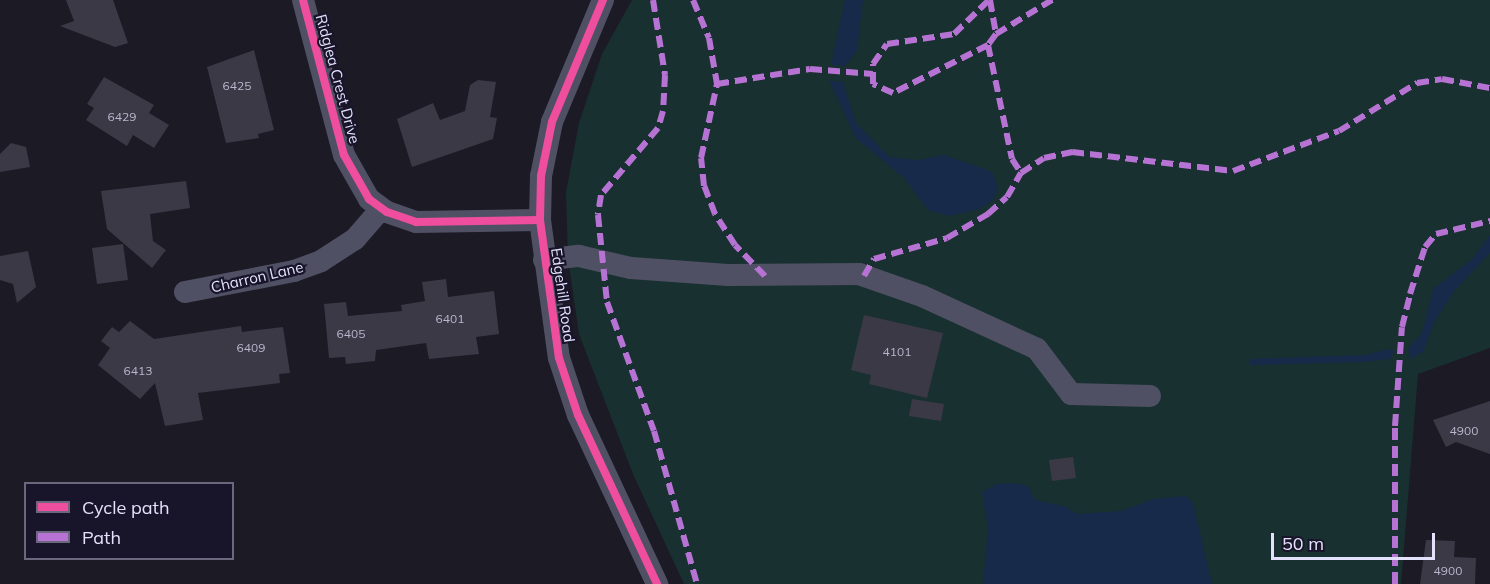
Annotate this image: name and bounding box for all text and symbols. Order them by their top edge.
street label: Ridglea Crest Drive [312,12,364,146]
house number: 6425 [223,79,251,93]
house number: 6429 [108,110,136,124]
street label: Edgehill Road [547,247,579,343]
street label: Charron Lane [209,258,305,296]
house number: 6401 [436,312,464,326]
house number: 6405 [337,327,365,341]
house number: 6409 [237,341,265,355]
house number: 4101 [883,345,911,359]
house number: 6413 [124,364,152,378]
house number: 4900 [1450,424,1478,438]
legend [24,482,234,560]
text: Cycle path [82,496,169,519]
scale bar [1274,521,1438,559]
text: Path [82,526,121,549]
text: 50 m [1282,532,1324,555]
house number: 4900 [1434,564,1462,578]

